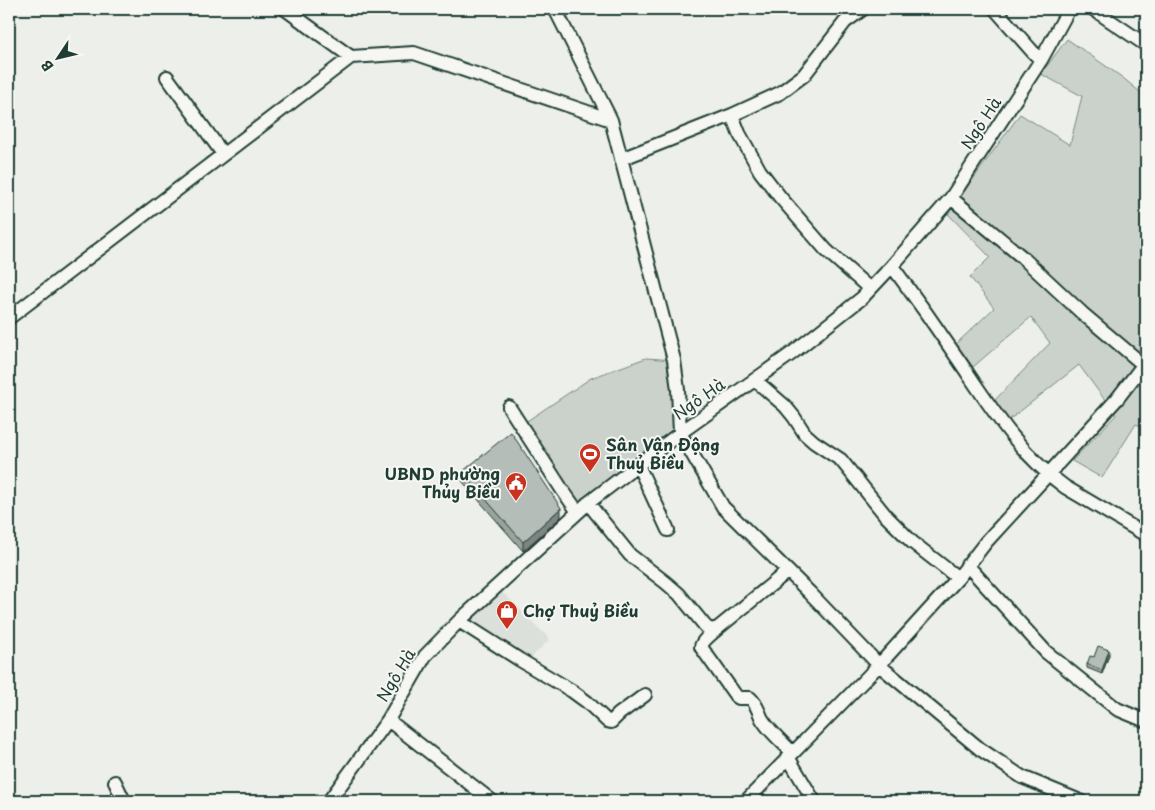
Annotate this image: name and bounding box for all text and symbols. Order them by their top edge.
north arrow [32,32,82,82]
text: B [36,56,58,76]
street label: Ngô Hà [954,91,1006,154]
street label: Ngô Hà [668,372,729,425]
place label: Sân Vận Động Thuỷ Biều [606,432,720,474]
sports icon: Sân Vận Động Thuỷ Biều [578,442,602,473]
place label: UBND phường Thủy Biều [384,461,500,503]
public building icon: UBND phường Thủy Biều [504,471,528,502]
place label: Chợ Thuỷ Biều [523,598,638,622]
shop icon: Chợ Thuỷ Biều [495,599,519,630]
street label: Ngô Hà [370,643,420,706]

